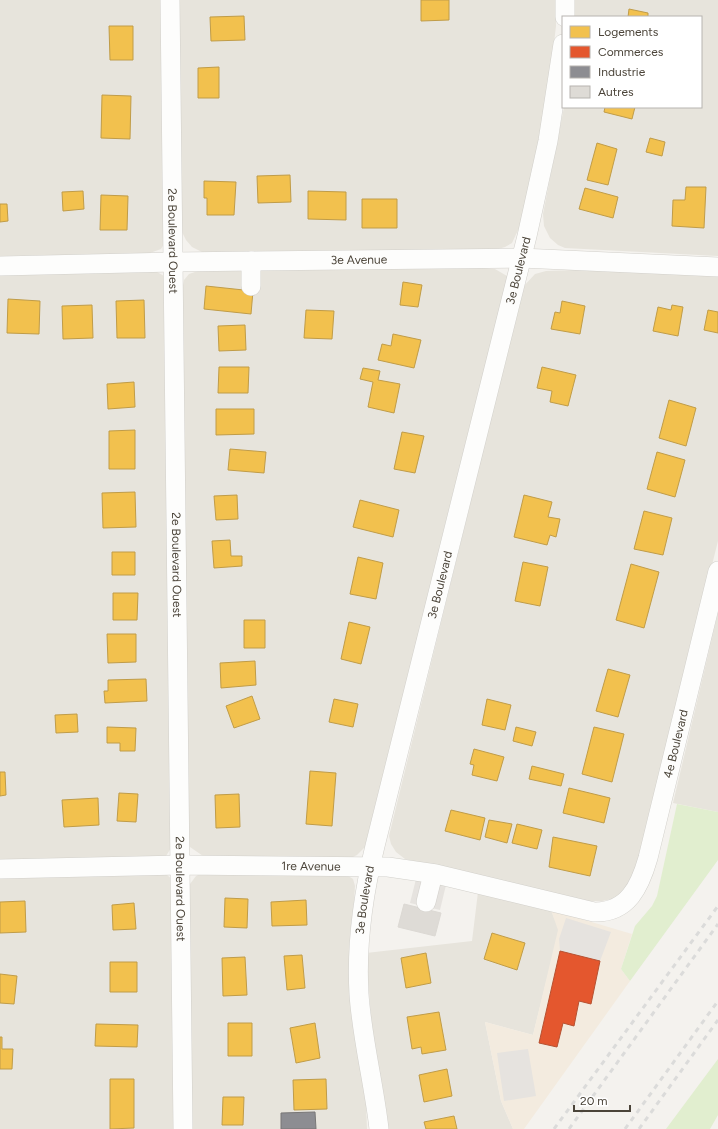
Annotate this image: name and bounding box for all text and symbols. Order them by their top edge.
legend [562,16,702,108]
text: Logements [598,25,659,39]
text: Commerces [598,45,664,59]
text: Industrie [598,65,646,79]
text: Autres [598,85,634,99]
street label: 2e Boulevard Ouest [165,188,180,294]
street label: 3e Boulevard [503,235,534,306]
street label: 3e Avenue [331,253,388,267]
street label: 2e Boulevard Ouest [169,512,184,618]
street label: 3e Boulevard [425,550,455,620]
street label: 4e Boulevard [661,708,691,780]
street label: 2e Boulevard Ouest [173,836,188,942]
street label: 1re Avenue [281,859,341,874]
street label: 3e Boulevard [353,864,377,935]
scale bar [574,1087,630,1113]
text: 20 m [580,1094,608,1108]

